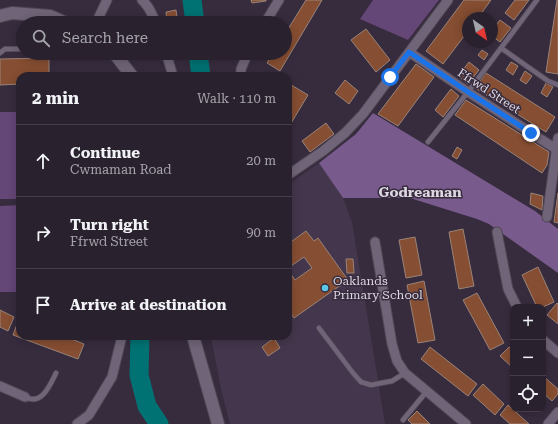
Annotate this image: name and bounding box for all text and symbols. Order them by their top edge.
north arrow [462,12,498,48]
search box [16,16,292,60]
icon: search [30,27,52,49]
text: Search here [62,29,148,47]
street label: Ffrwd Street [455,66,523,117]
route start [381,68,399,86]
text: 2 min [32,88,79,108]
text: Walk · 110 m [197,91,276,106]
route end [522,124,540,142]
text: Continue [70,144,140,162]
icon: ahead [32,150,54,172]
text: 20 m [246,153,276,168]
text: Cwmaman Road [70,162,172,177]
district label: Godreaman [378,184,462,200]
text: Turn right [70,216,149,234]
icon: right [32,222,54,244]
text: 90 m [246,225,276,240]
text: Ffrwd Street [70,234,148,249]
place label: Oaklands Primary School [333,274,423,302]
marker: Oaklands Primary School [320,283,330,293]
icon: arrive [32,294,54,316]
text: Arrive at destination [70,296,226,314]
map controls [510,304,546,412]
button: + [510,304,546,340]
button: − [510,340,546,376]
button: locate [510,376,546,412]

